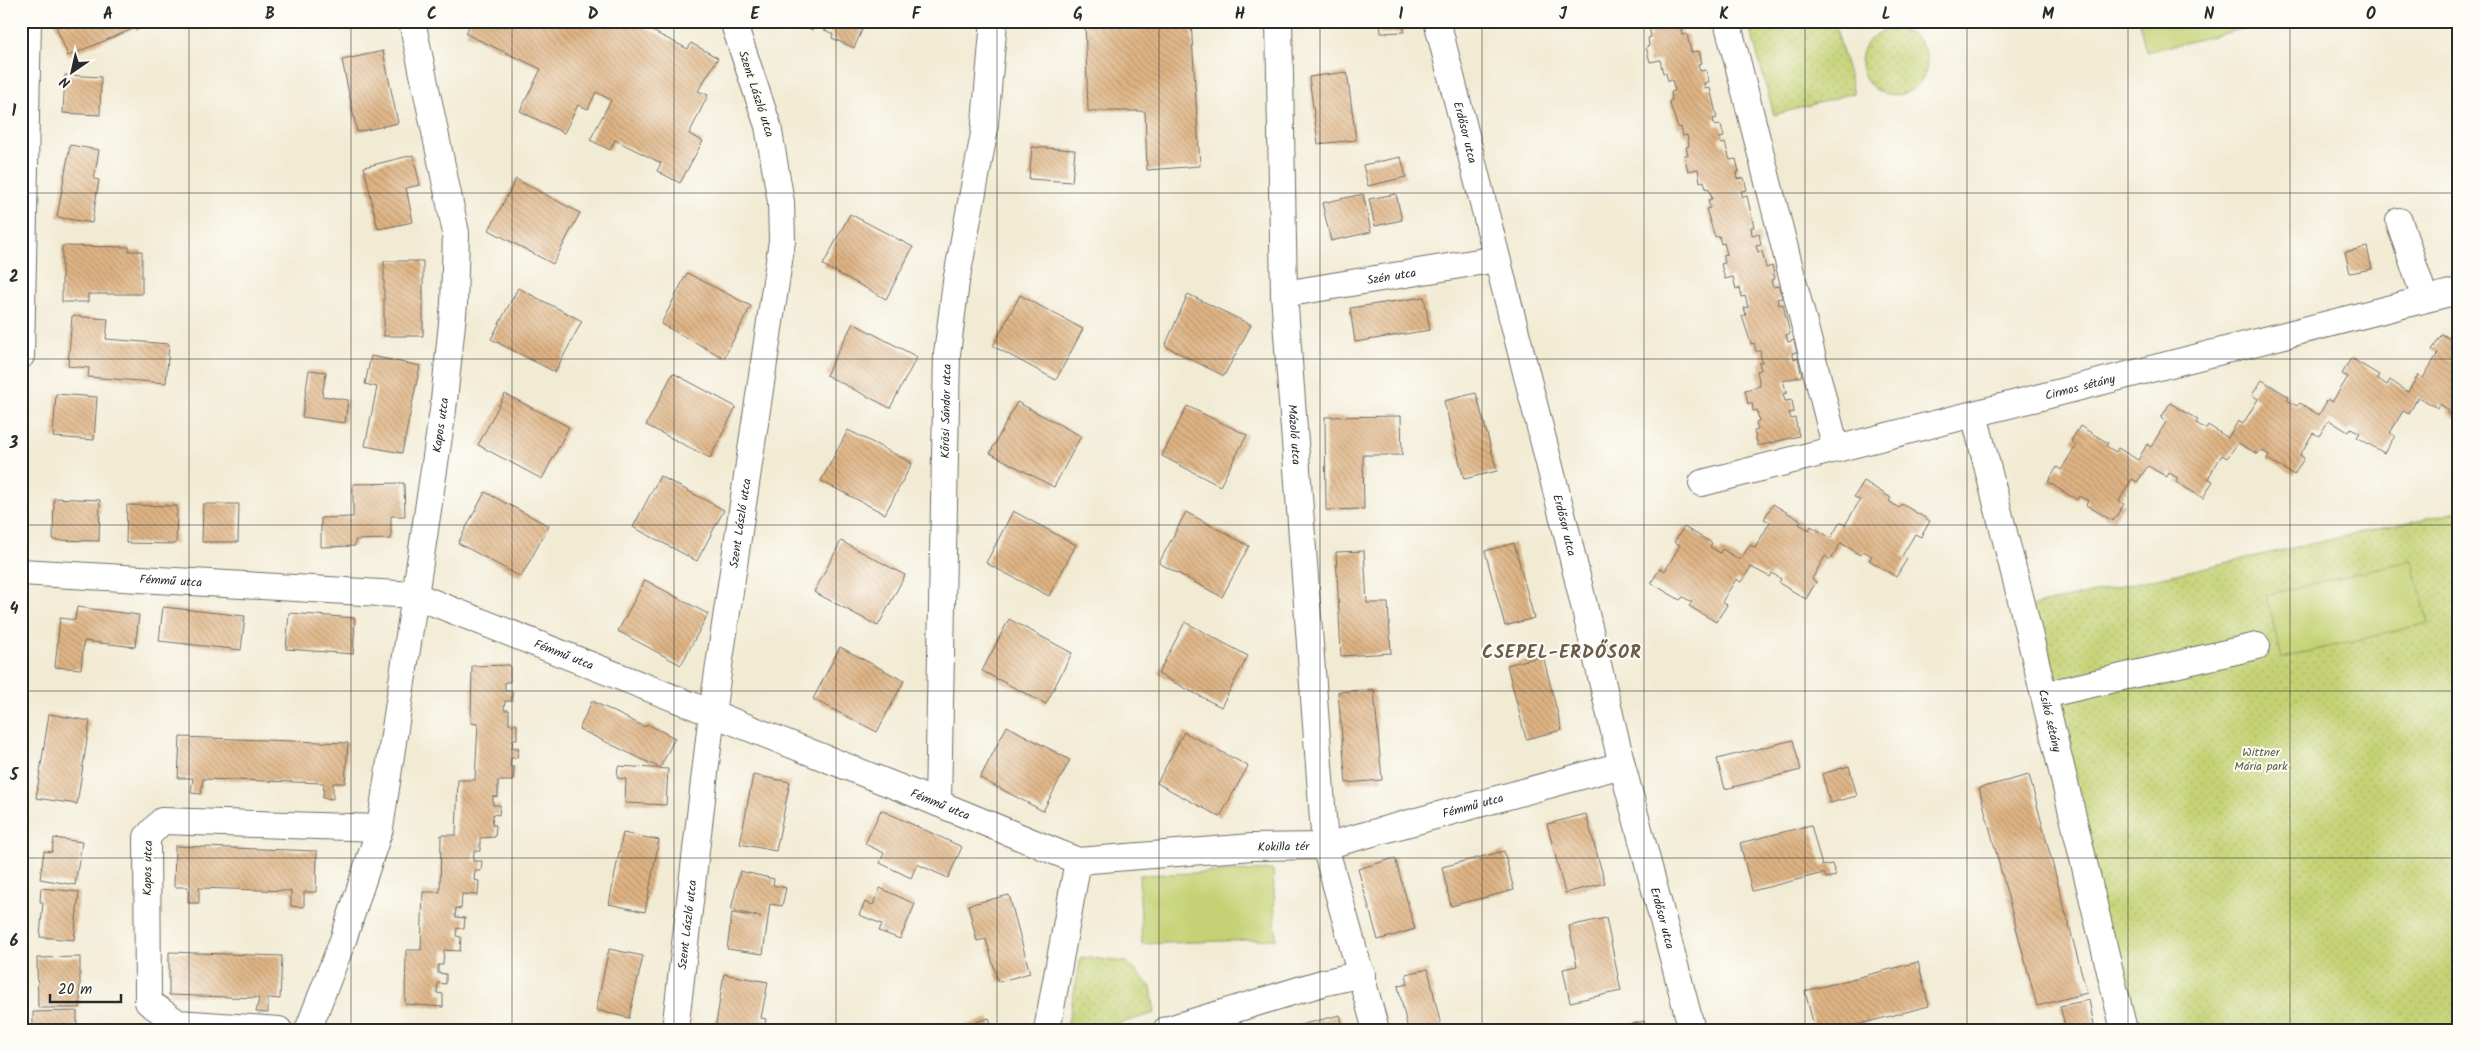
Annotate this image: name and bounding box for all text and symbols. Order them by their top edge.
text: A [103,2,113,27]
text: B [265,2,275,27]
text: C [427,2,437,27]
text: D [588,2,599,27]
text: E [751,2,761,27]
text: F [912,2,922,27]
text: G [1073,2,1083,27]
text: H [1235,2,1245,27]
text: I [1399,2,1404,27]
text: J [1559,2,1568,27]
text: K [1719,2,1729,27]
text: L [1882,2,1890,27]
text: M [2042,2,2055,27]
text: N [2204,2,2214,27]
text: O [2366,2,2376,27]
north arrow [48,48,98,98]
street label: Szent László utca [733,48,779,140]
text: N [55,70,75,94]
text: 1 [12,99,17,124]
street label: Erdősor utca [1448,99,1482,166]
street label: Szén utca [1366,263,1418,290]
text: 2 [9,265,19,290]
street label: Kőrösi Sándor utca [935,363,956,459]
street label: Cirmos sétány [2043,369,2117,405]
street label: Kapos utca [427,396,454,454]
street label: Mázoló utca [1283,404,1306,466]
text: 3 [9,431,19,456]
street label: Szent László utca [724,477,756,569]
street label: Erdősor utca [1548,492,1581,558]
street label: Fémmű utca [139,569,203,592]
text: 4 [10,597,19,622]
street label: Fémmű utca [531,634,597,675]
district label: CSEPEL-ERDŐSOR [1482,639,1642,668]
street label: Csikó sétány [2033,687,2067,754]
park label: Wittner Mária park [2234,743,2288,776]
text: 5 [9,763,20,788]
street label: Fémmű utca [908,784,973,825]
street label: Fémmű utca [1440,788,1506,823]
street label: Kokilla tér [1258,837,1310,856]
street label: Kapos utca [138,840,158,896]
street label: Szent László utca [673,878,702,971]
street label: Erdősor utca [1645,885,1680,951]
text: 6 [10,929,19,954]
scale bar [50,971,121,1003]
text: 20 m [58,978,92,1002]

